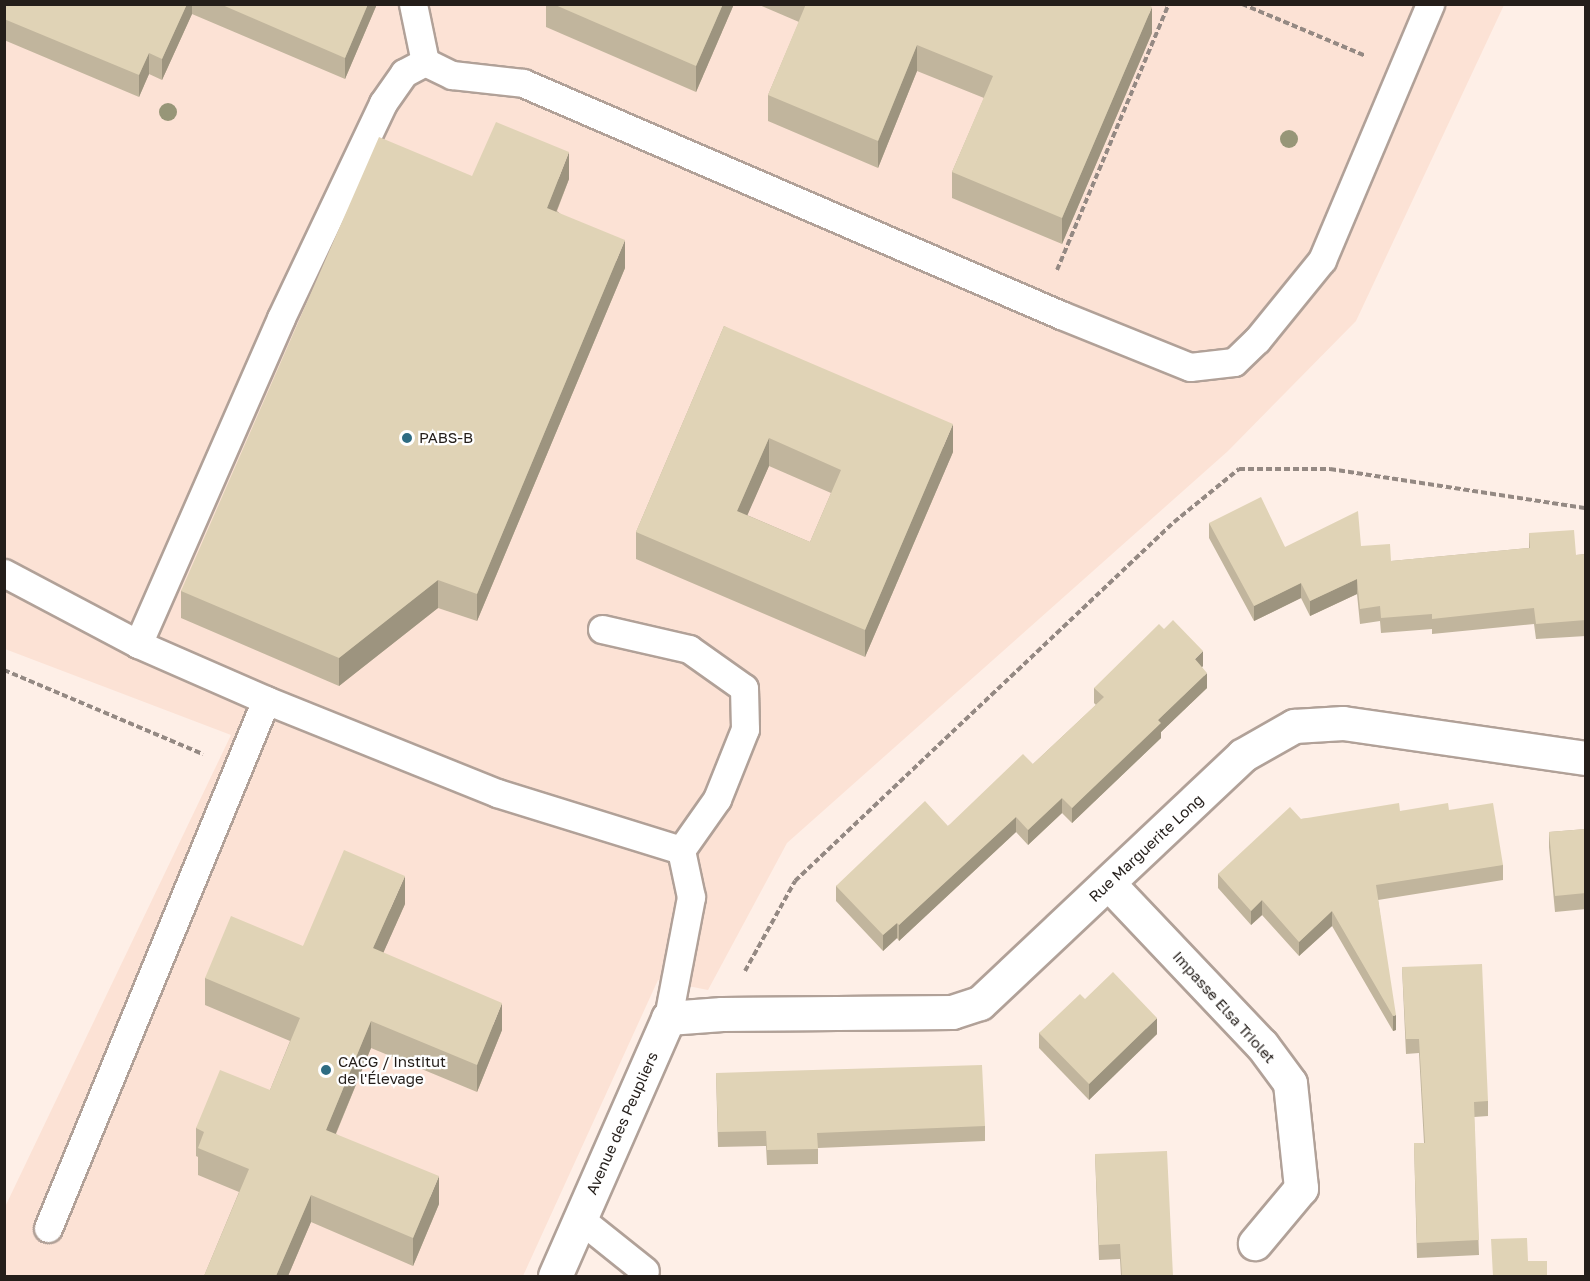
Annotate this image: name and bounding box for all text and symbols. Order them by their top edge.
place label: PABS-B [419,429,473,447]
marker: PABS-B [400,431,414,445]
street label: Rue Marguerite Long [1085,790,1207,906]
street label: Impasse Elsa Triolet [1169,947,1279,1067]
street label: Avenue des Peupliers [582,1049,662,1197]
place label: CACG / Institut de l'Élevage [338,1052,446,1087]
marker: CACG / Institut de l'Élevage [319,1063,333,1077]

